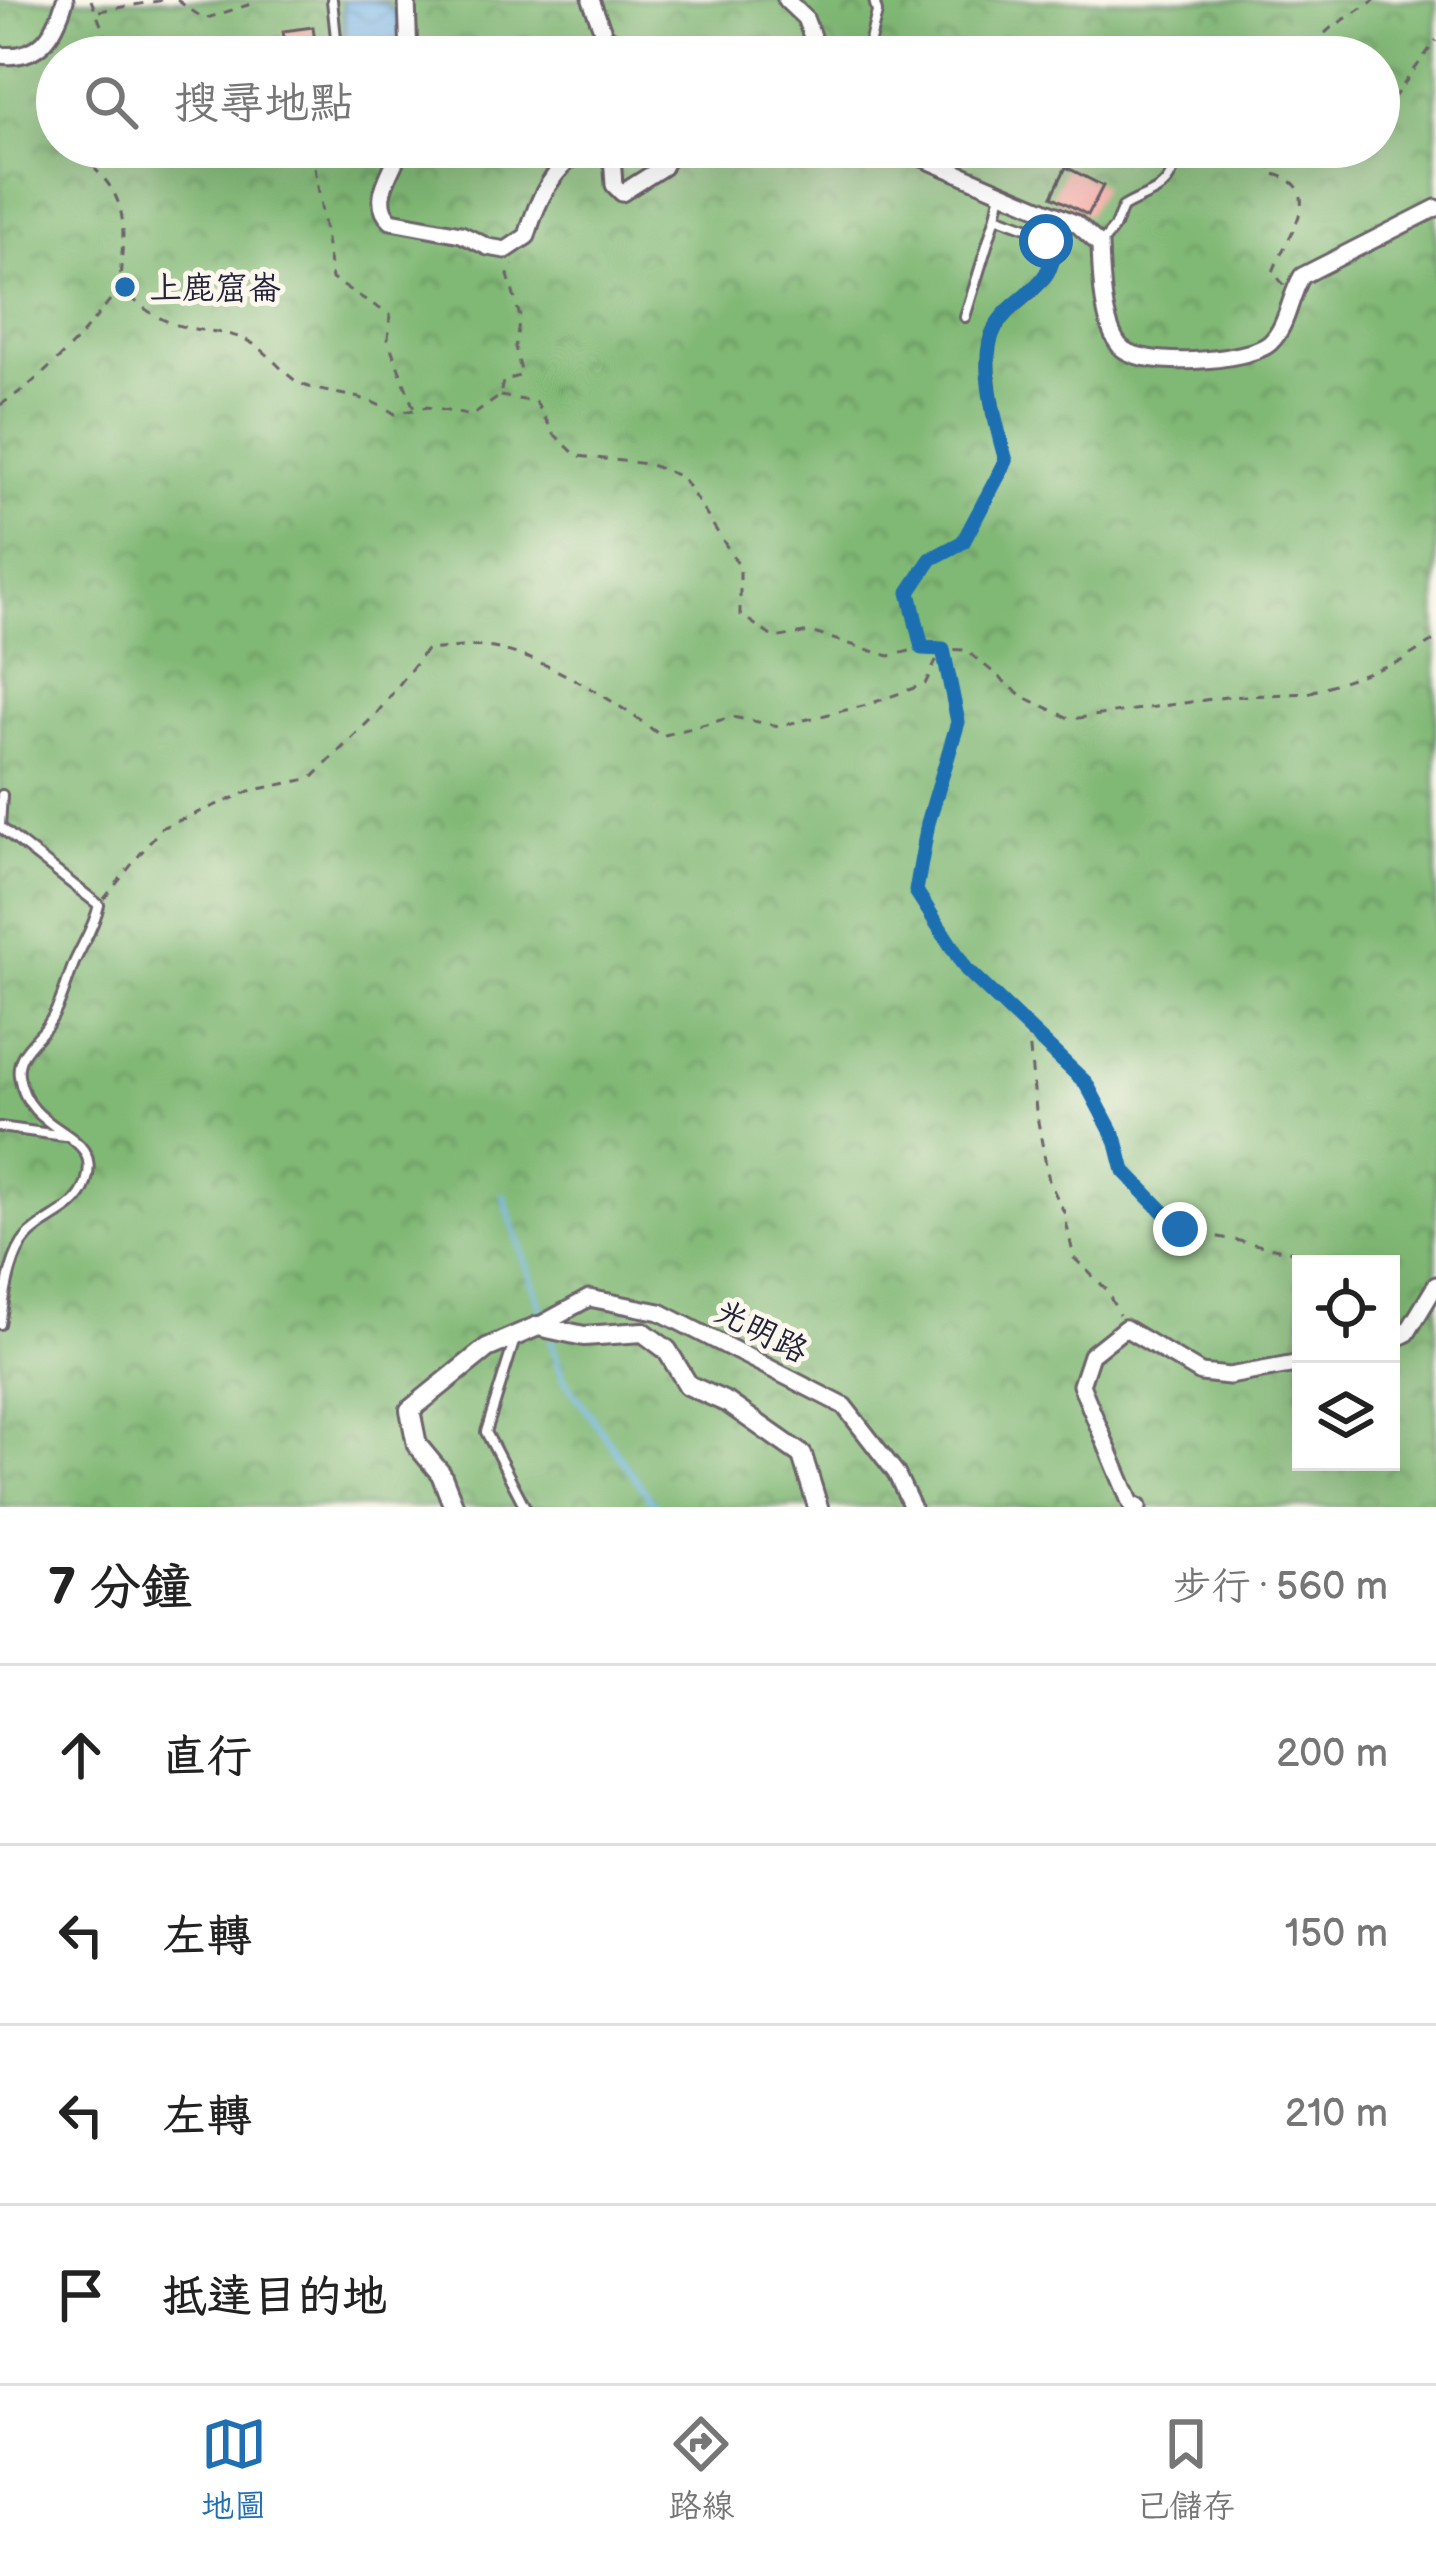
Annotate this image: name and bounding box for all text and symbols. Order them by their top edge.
search box [36,36,1400,168]
icon: search [78,69,144,135]
text: 搜尋地點 [174,77,354,132]
route start [1019,214,1073,268]
place label: 上鹿窟崙 [149,269,281,309]
marker: 上鹿窟崙 [112,274,138,300]
route end [1153,1202,1207,1256]
map controls [1292,1255,1400,1471]
button: locate [1292,1255,1400,1363]
street label: 光明路 [708,1291,814,1372]
button: layers [1292,1363,1400,1471]
text: 7 分鐘 [48,1558,192,1619]
text: 步行 · 560 m [1173,1564,1388,1611]
icon: ahead [48,1722,114,1788]
text: 直行 [162,1730,252,1785]
text: 200 m [1276,1731,1388,1778]
icon: left [48,1902,114,1968]
text: 左轉 [162,1910,252,1965]
text: 150 m [1285,1911,1388,1958]
icon: left [48,2082,114,2148]
text: 左轉 [162,2090,252,2145]
text: 210 m [1285,2091,1388,2138]
icon: arrive [48,2262,114,2328]
text: 抵達目的地 [162,2270,387,2325]
tab: 地圖 [201,2411,267,2527]
tab: 路線 [668,2411,734,2527]
tab: 已儲存 [1136,2411,1235,2527]

